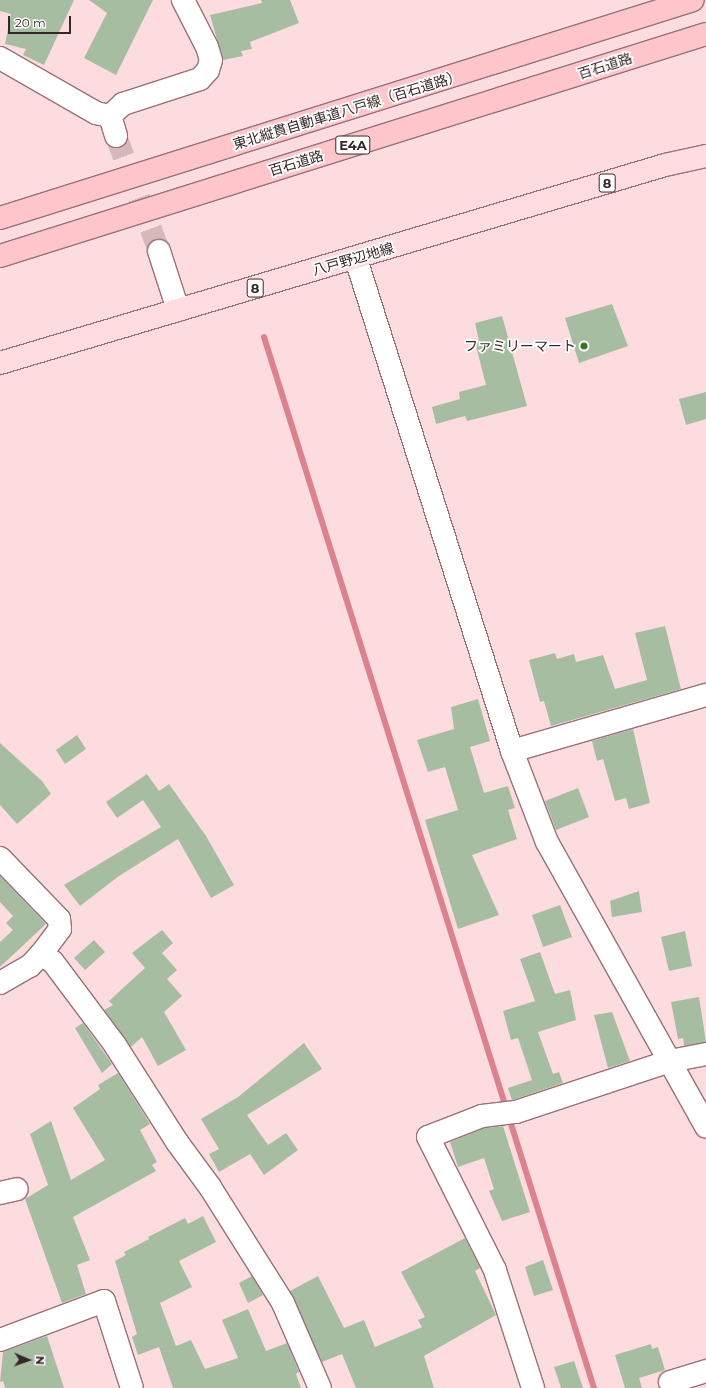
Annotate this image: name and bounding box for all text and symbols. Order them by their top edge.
scale bar [10,8,73,34]
text: 20 m [15,15,46,30]
street label: 百石道路 [576,49,634,83]
street label: 東北縦貫自動車道八戸線（百石道路） [231,67,463,153]
road number: E4A [335,134,371,156]
street label: 百石道路 [267,147,325,179]
road number: 8 [598,172,616,194]
street label: 八戸野辺地線 [310,239,396,279]
road number: 8 [246,277,264,299]
place label: ファミリーマート [464,338,576,354]
marker: ファミリーマート [579,341,589,351]
north arrow [8,1340,48,1380]
text: N [33,1356,47,1365]

